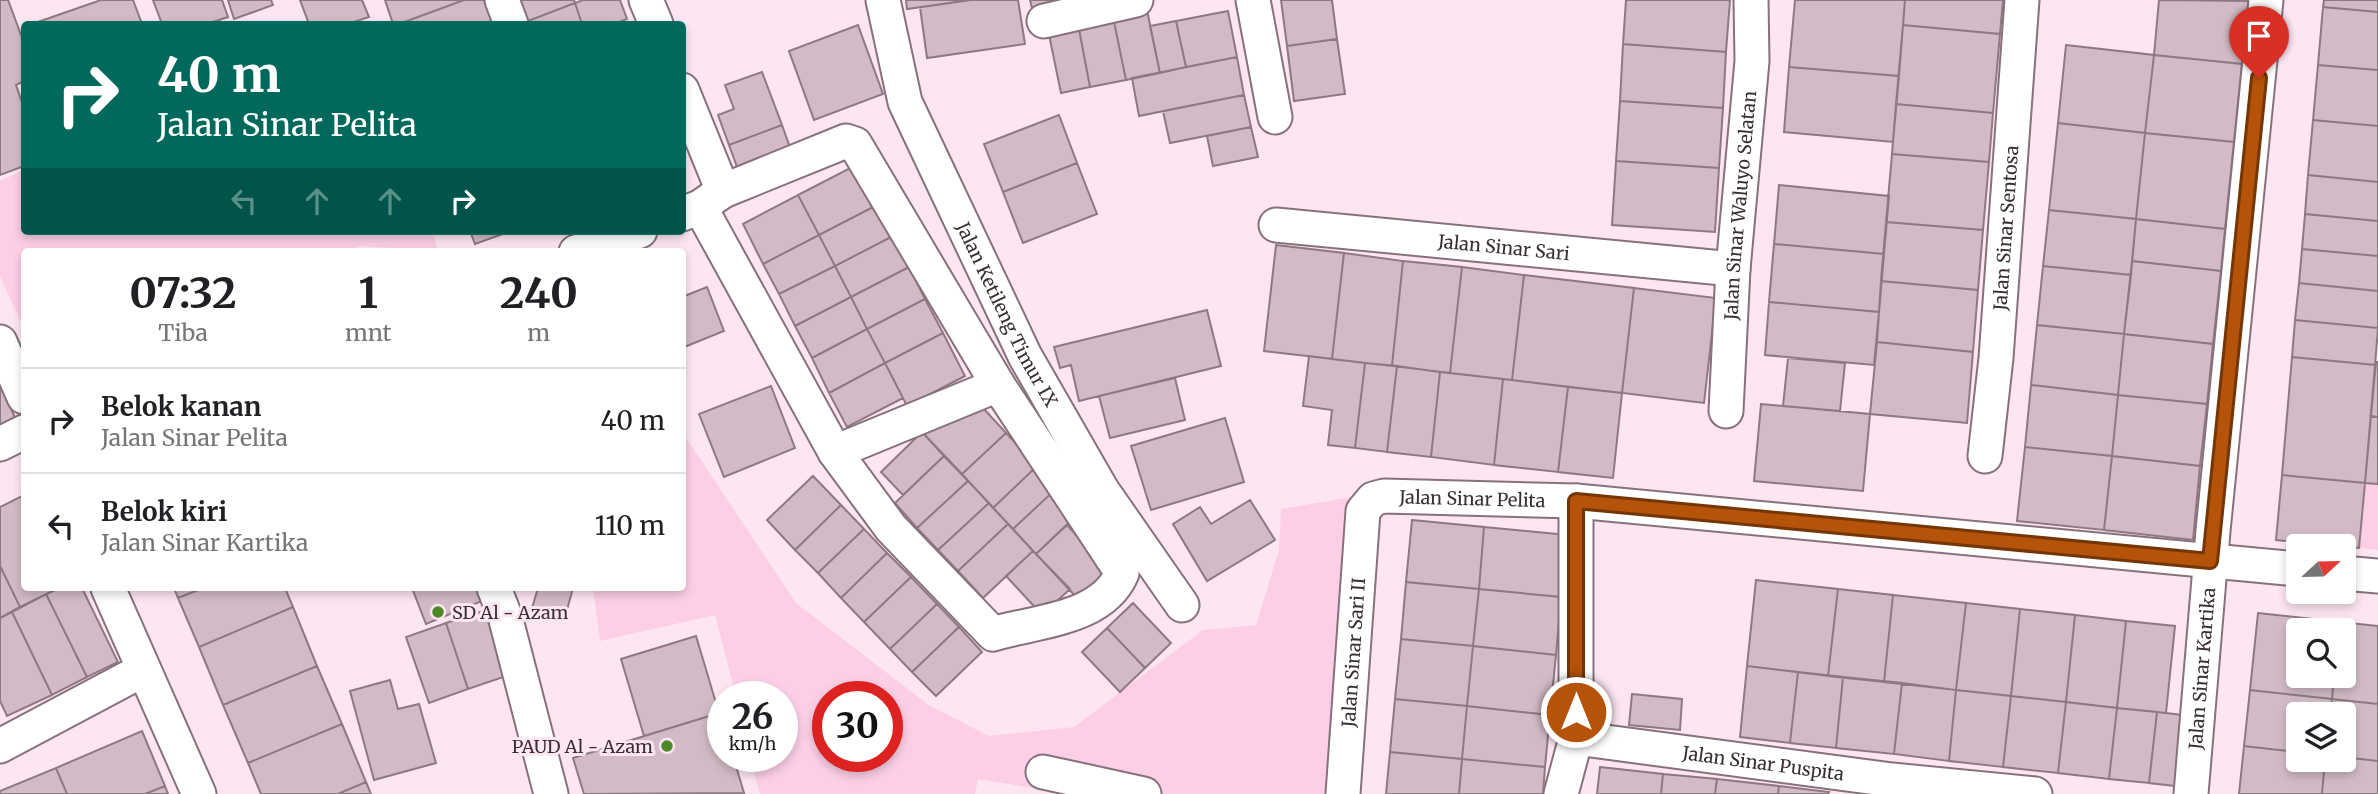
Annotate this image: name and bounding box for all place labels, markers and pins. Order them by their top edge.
pin [2229,6,2289,78]
place label: SD Al - Azam [452,601,569,624]
marker: SD Al - Azam [430,604,446,620]
place label: PAUD Al - Azam [512,735,653,758]
marker: PAUD Al - Azam [659,738,675,754]

